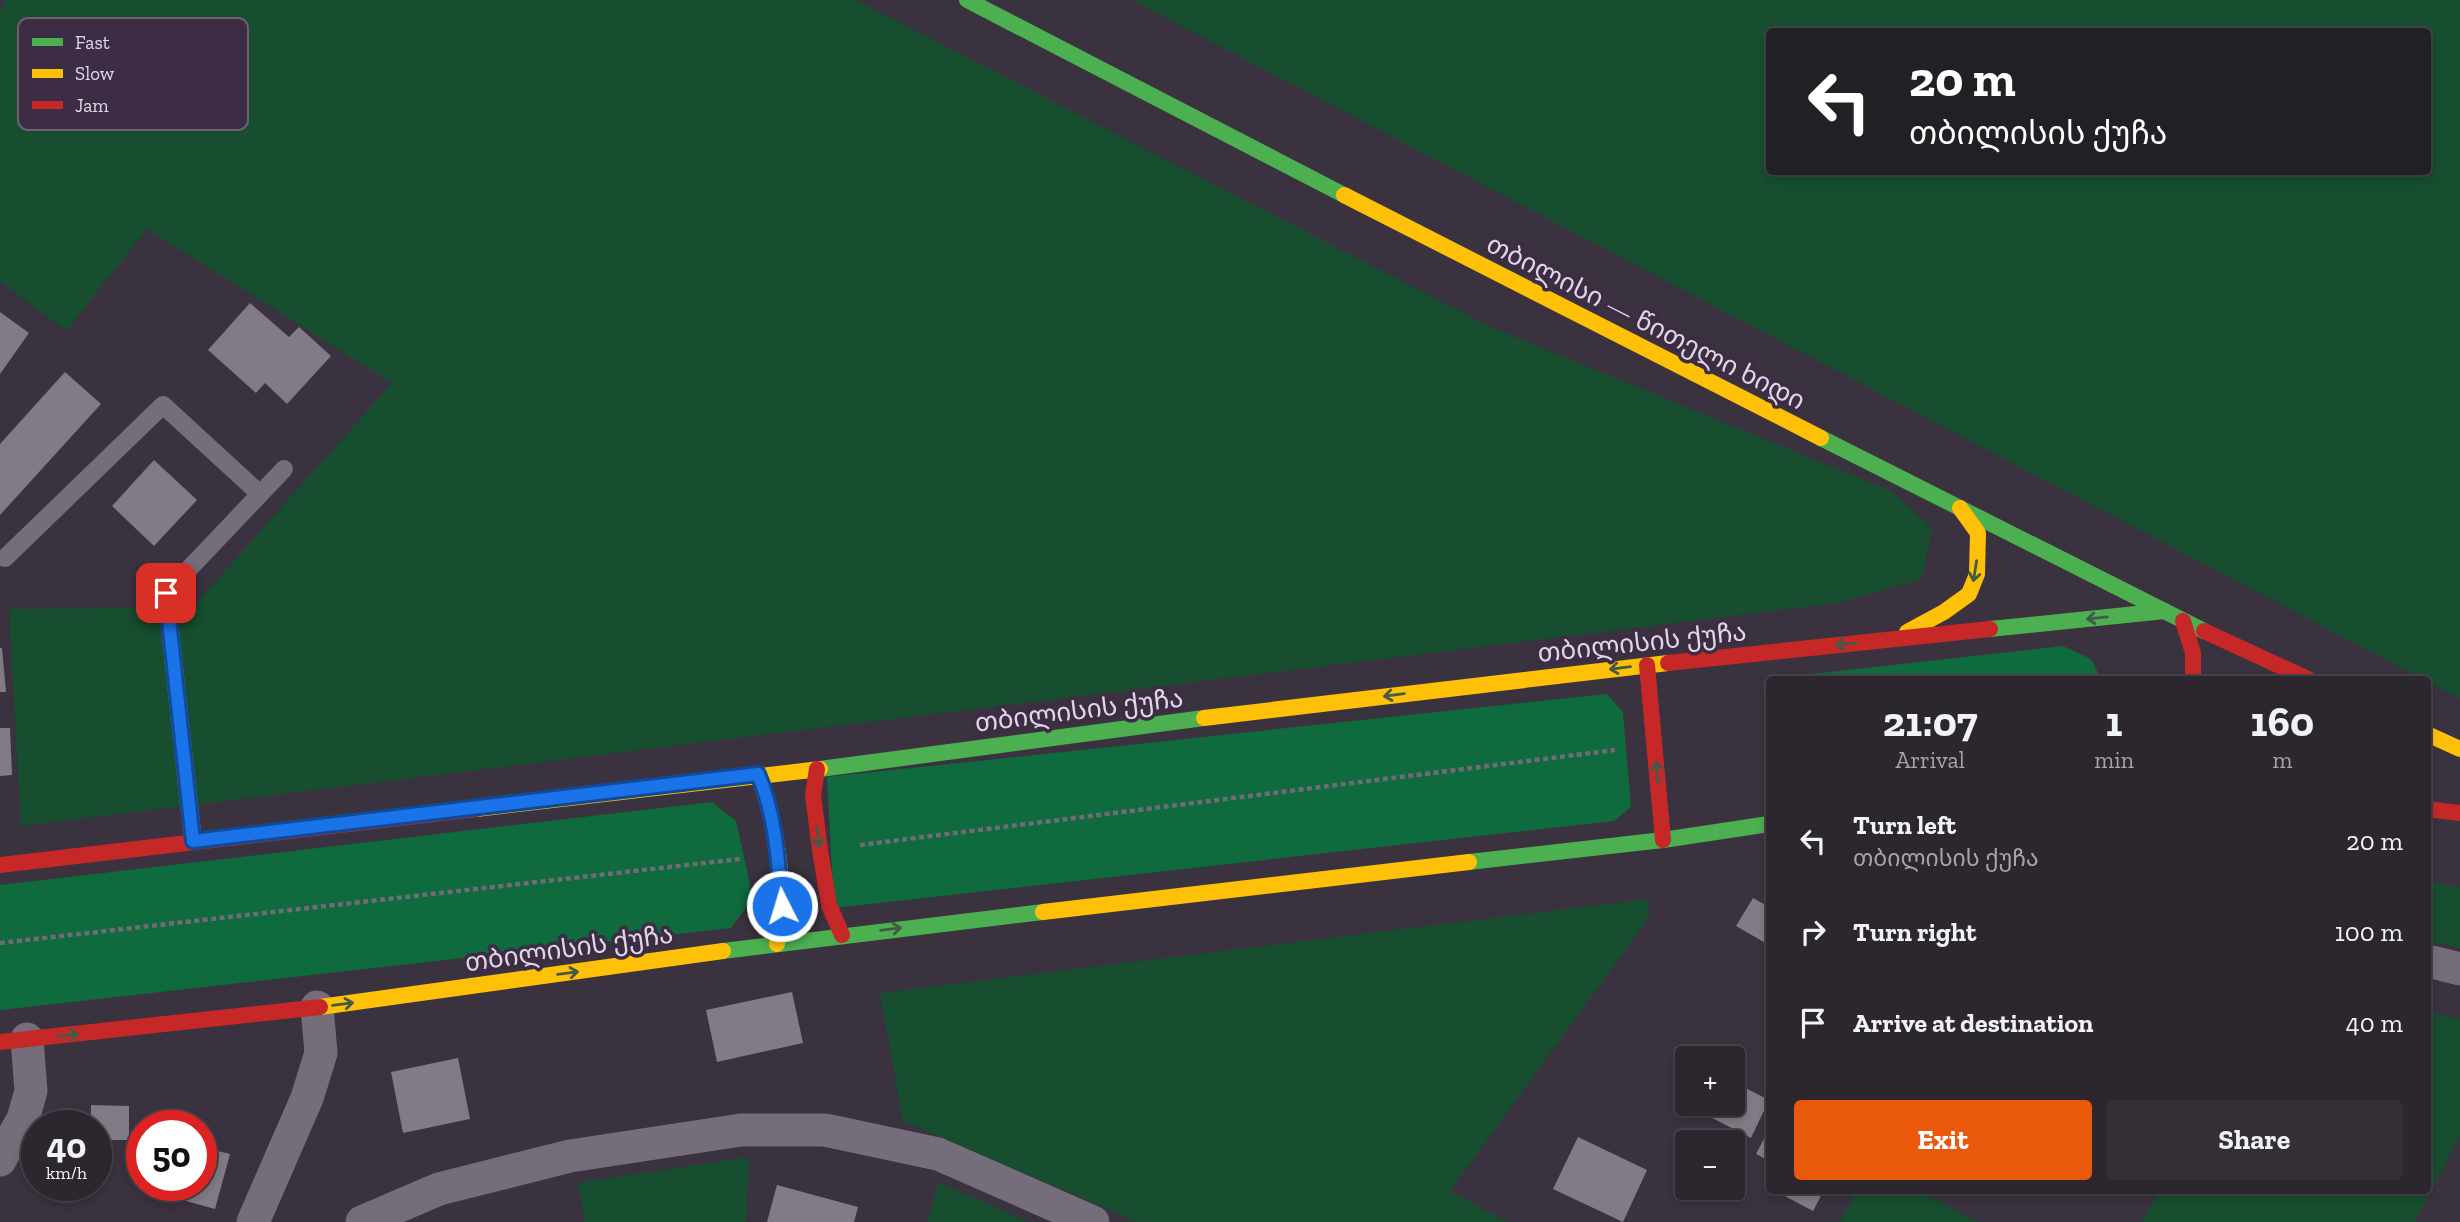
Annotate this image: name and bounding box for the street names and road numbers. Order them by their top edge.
street label: თბილისი — წითელი ხიდი [1481,227,1811,417]
street label: თბილისის ქუჩა [1536,615,1748,669]
street label: თბილისის ქუჩა [973,681,1185,739]
street label: თბილისის ქუჩა [463,918,675,978]

